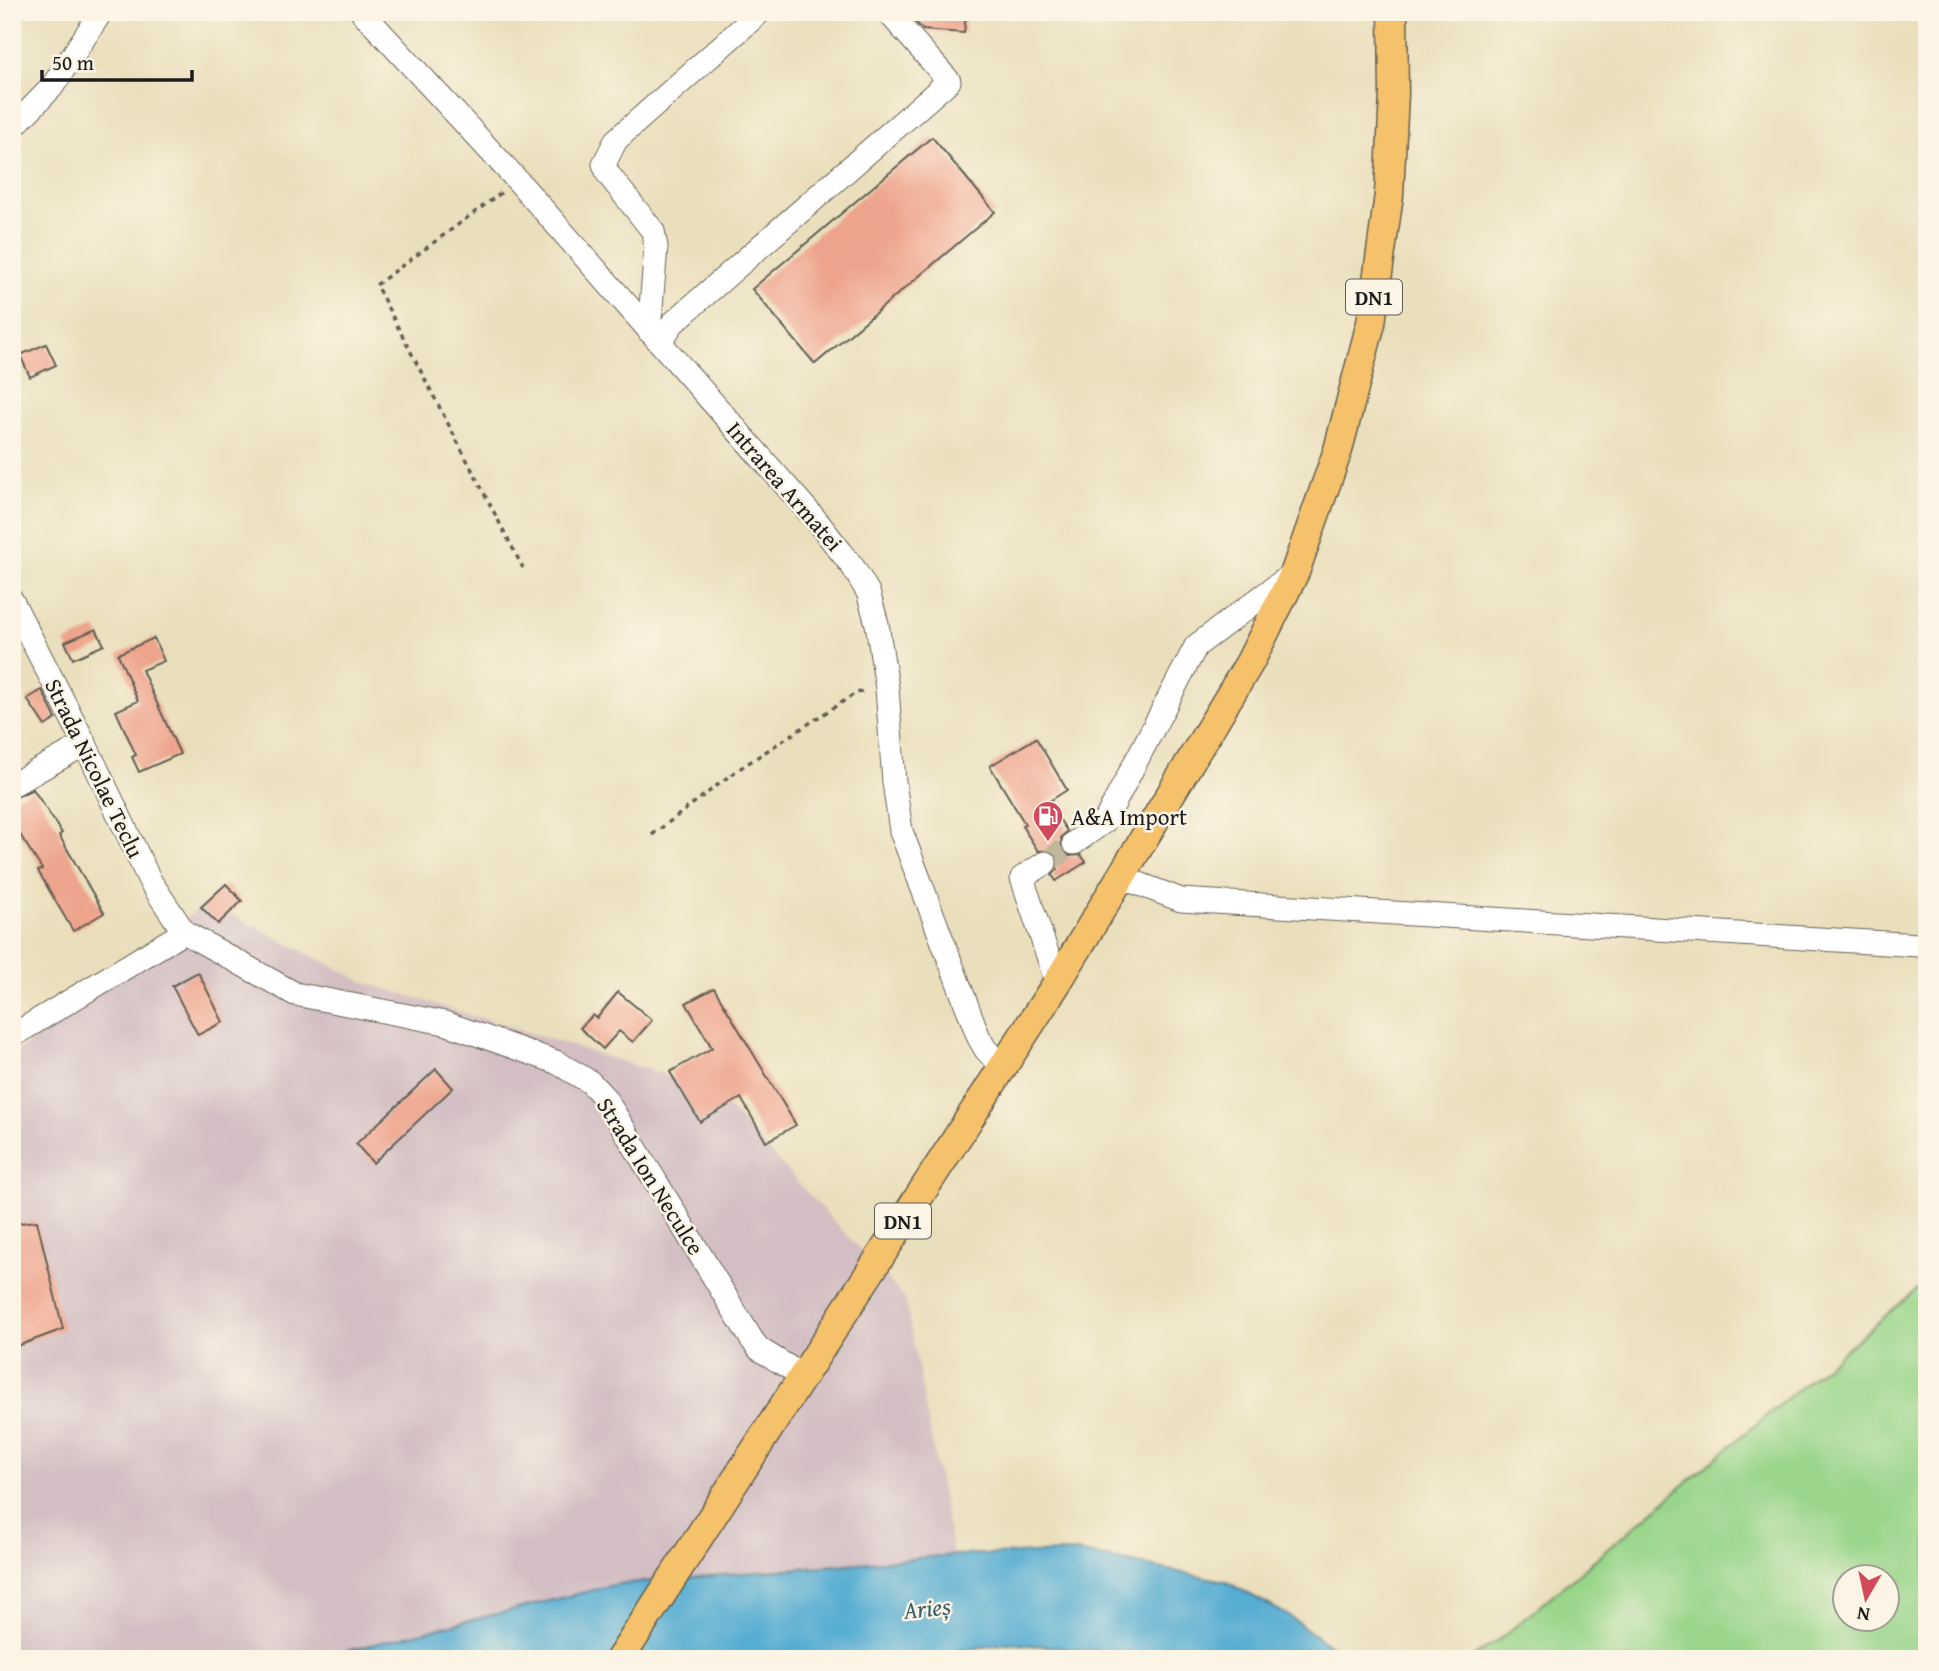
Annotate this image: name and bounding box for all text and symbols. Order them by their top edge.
scale bar [42,38,192,82]
text: 50 m [52,47,94,78]
road number: DN1 [1346,280,1402,314]
street label: Intrarea Armatei [719,414,851,558]
street label: Strada Nicolae Teclu [37,673,153,864]
fuel station icon: A&A Import [1031,799,1065,843]
place label: A&A Import [1071,800,1187,833]
street label: Strada Ion Neculce [589,1091,713,1261]
road number: DN1 [875,1204,931,1238]
north arrow [1830,1562,1900,1632]
water label: Arieș [901,1588,953,1628]
text: N [1855,1600,1872,1630]

